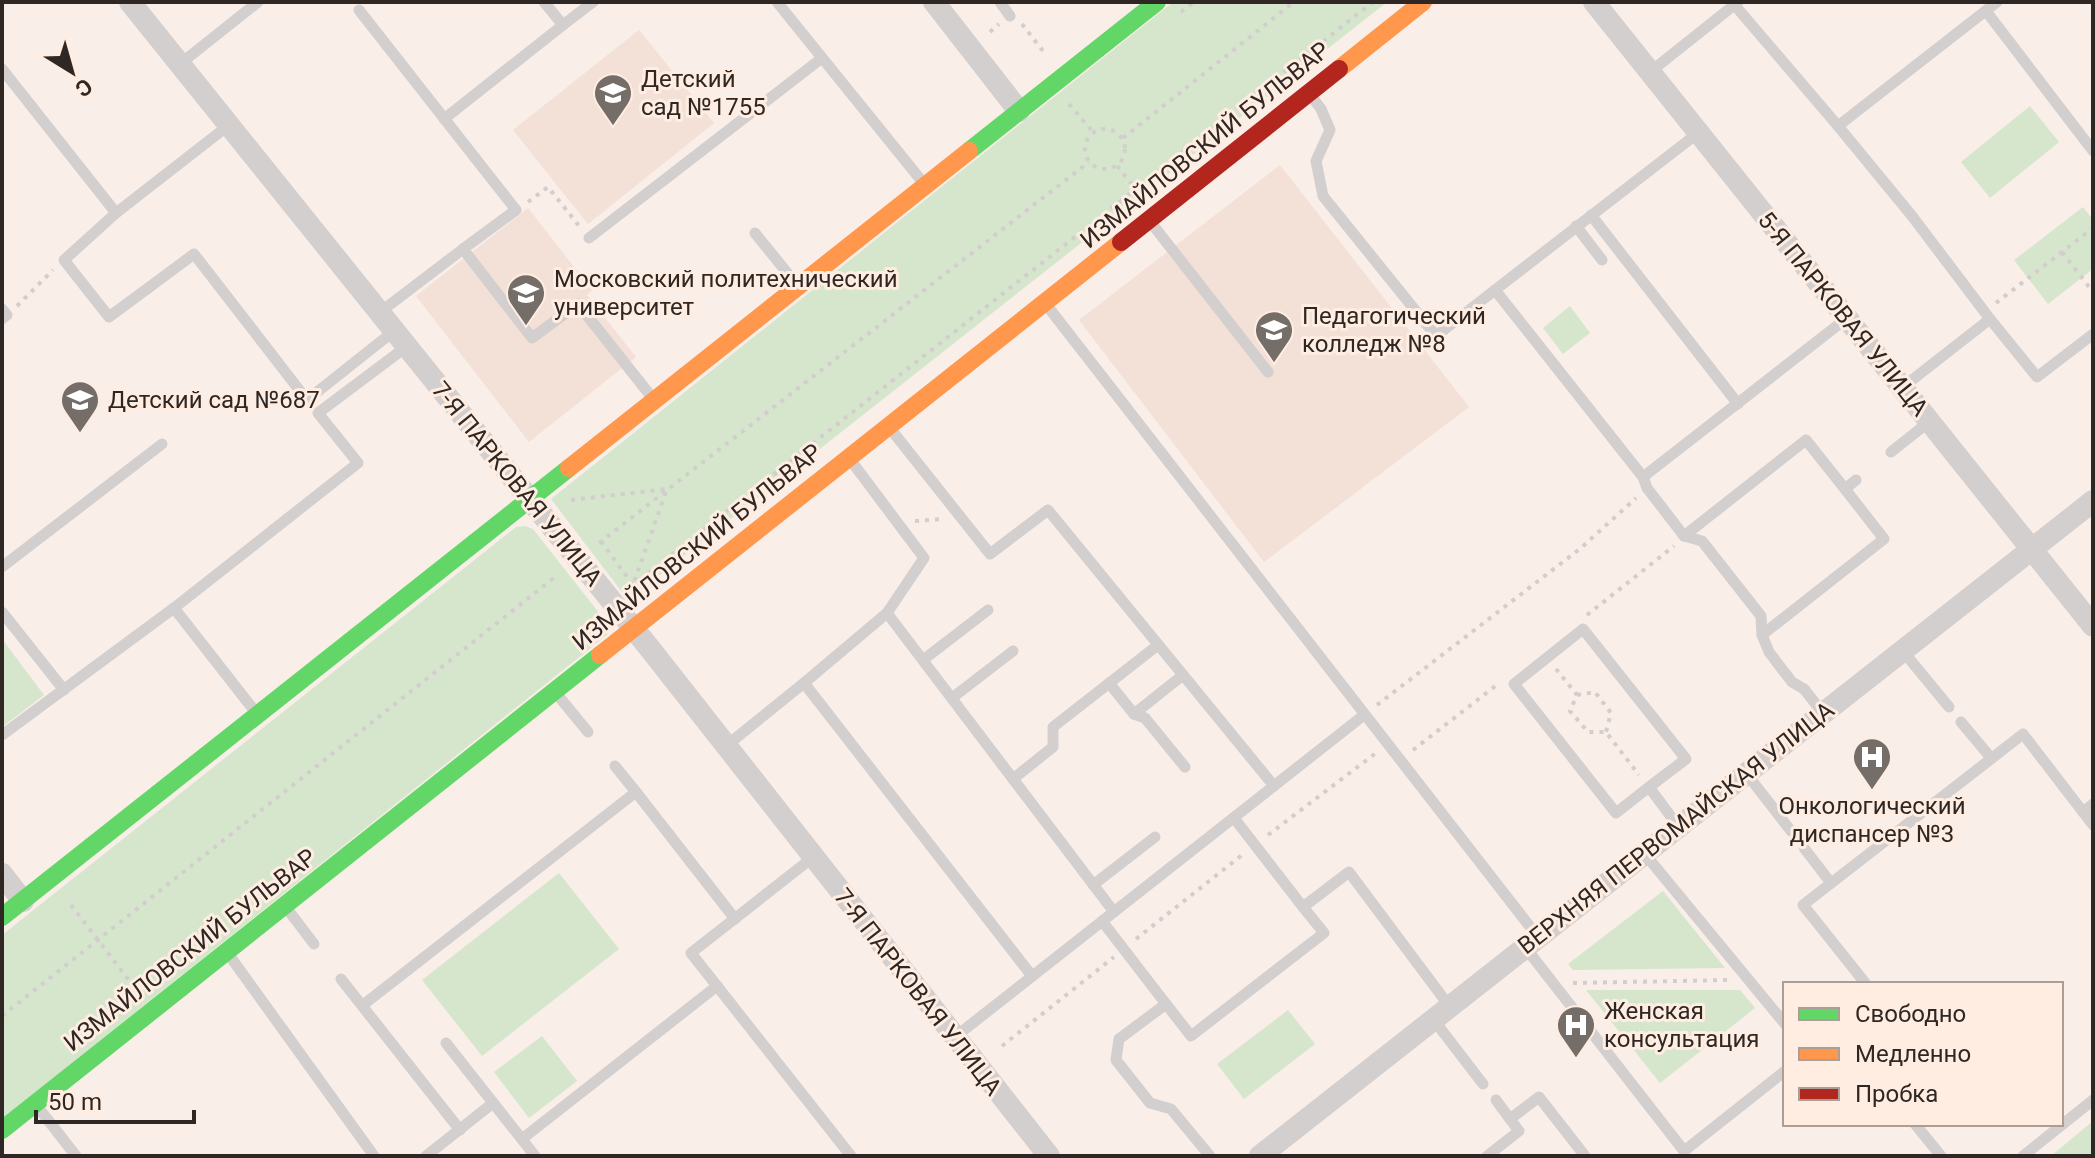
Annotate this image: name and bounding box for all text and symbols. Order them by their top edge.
north arrow [32,32,112,112]
street label: ИЗМАЙЛОВСКИЙ БУЛЬВАР [1075,36,1335,254]
place label: Детский сад №1755 [641,65,766,121]
school or university icon: Детский сад №1755 [592,72,634,127]
text: С [70,73,97,102]
street label: 5-Я ПАРКОВАЯ УЛИЦА [1752,206,1934,422]
place label: Московский политехнический университет [554,265,898,321]
school or university icon: Московский политехнический университет [505,272,547,327]
place label: Педагогический колледж №8 [1302,302,1486,358]
school or university icon: Педагогический колледж №8 [1253,309,1295,364]
street label: 7-Я ПАРКОВАЯ УЛИЦА [426,376,608,592]
school or university icon: Детский сад №687 [59,379,101,434]
place label: Детский сад №687 [108,386,320,414]
street label: ИЗМАЙЛОВСКИЙ БУЛЬВАР [567,438,827,656]
street label: ВЕРХНЯЯ ПЕРВОМАЙСКАЯ УЛИЦА [1512,696,1840,960]
hospital icon: Онкологический диспансер №3 [1851,736,1893,791]
place label: Онкологический диспансер №3 [1778,792,1966,848]
street label: ИЗМАЙЛОВСКИЙ БУЛЬВАР [58,843,322,1057]
street label: 7-Я ПАРКОВАЯ УЛИЦА [829,883,1008,1101]
legend [1783,982,2063,1126]
place label: Женская консультация [1604,997,1759,1053]
text: Свободно [1855,1000,1966,1028]
hospital icon: Женская консультация [1555,1004,1597,1059]
text: Медленно [1855,1040,1971,1068]
scale bar [36,1074,194,1124]
text: Пробка [1855,1080,1938,1108]
text: 50 m [48,1088,102,1116]

